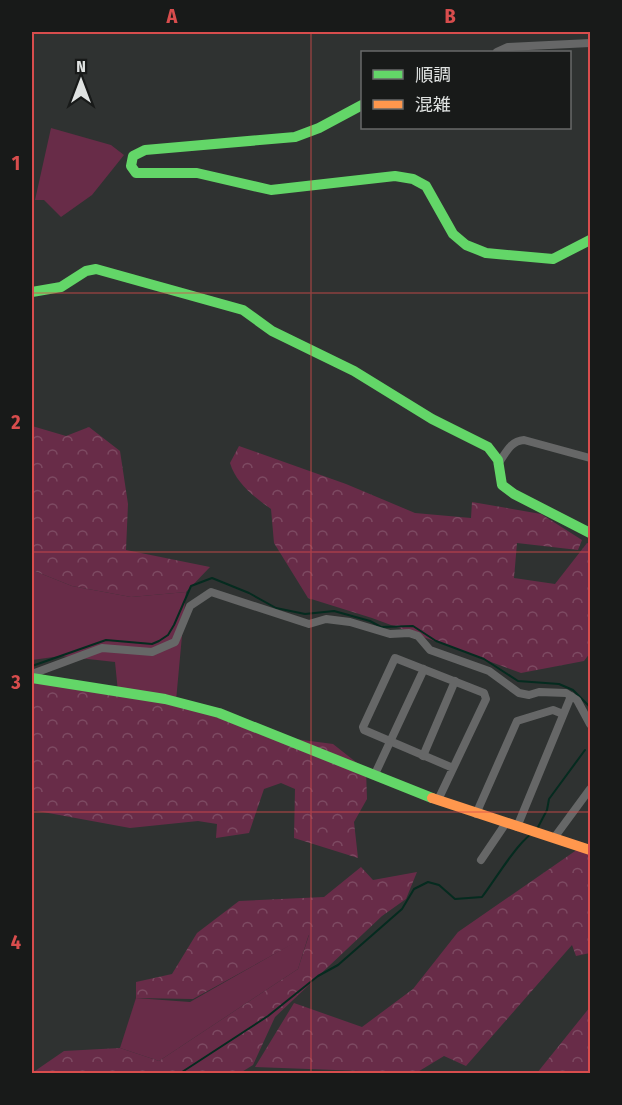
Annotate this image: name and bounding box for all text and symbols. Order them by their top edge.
text: A [166,4,179,28]
text: B [444,4,456,28]
north arrow [51,51,111,111]
legend [361,51,571,129]
text: N [76,57,86,76]
text: 順調 [415,64,451,86]
text: 混雑 [415,94,451,116]
text: 1 [12,151,20,175]
text: 2 [10,410,21,434]
text: 3 [10,670,21,694]
text: 4 [11,930,21,954]

